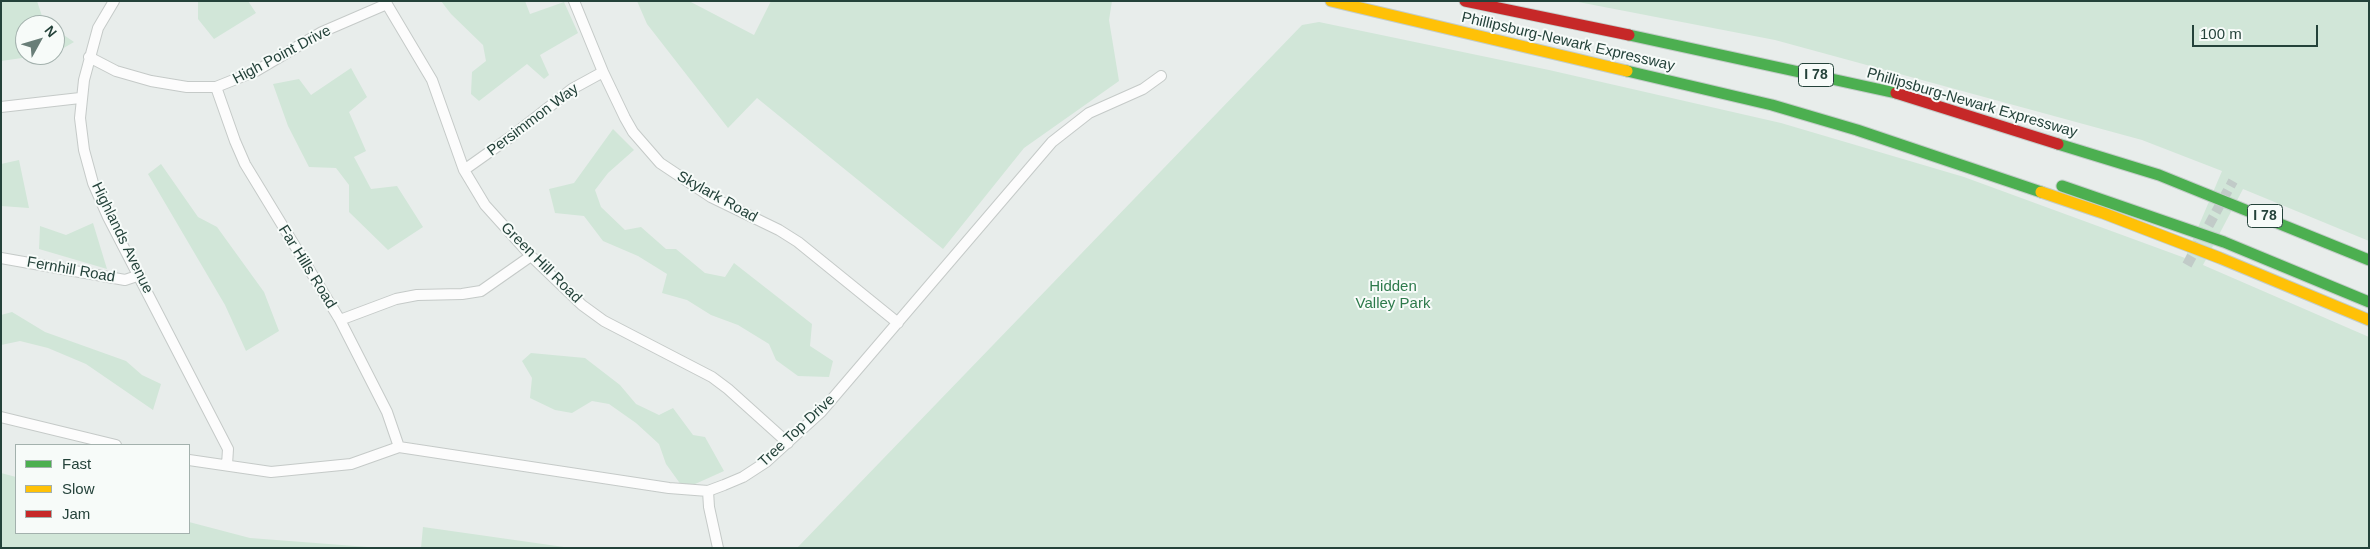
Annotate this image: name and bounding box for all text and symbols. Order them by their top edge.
street label: Phillipsburg-Newark Expressway [1460,9,1676,75]
north arrow [15,15,65,65]
scale bar [2195,15,2321,47]
text: N [41,22,60,40]
street label: High Point Drive [230,22,334,88]
text: 100 m [2200,25,2242,42]
road number: I 78 [1798,64,1834,86]
street label: Phillipsburg-Newark Expressway [1865,64,2079,142]
street label: Persimmon Way [484,80,582,160]
street label: Skylark Road [674,168,760,226]
street label: Highlands Avenue [87,179,157,297]
road number: I 78 [2248,205,2282,228]
street label: Green Hill Road [497,219,585,307]
street label: Far Hills Road [274,222,340,312]
street label: Fernhill Road [26,253,116,287]
park label: Hidden Valley Park [1356,278,1430,313]
street label: Tree Top Drive [755,391,839,471]
legend [15,444,190,534]
text: Fast [62,455,91,472]
text: Slow [62,480,95,497]
text: Jam [62,505,90,522]

